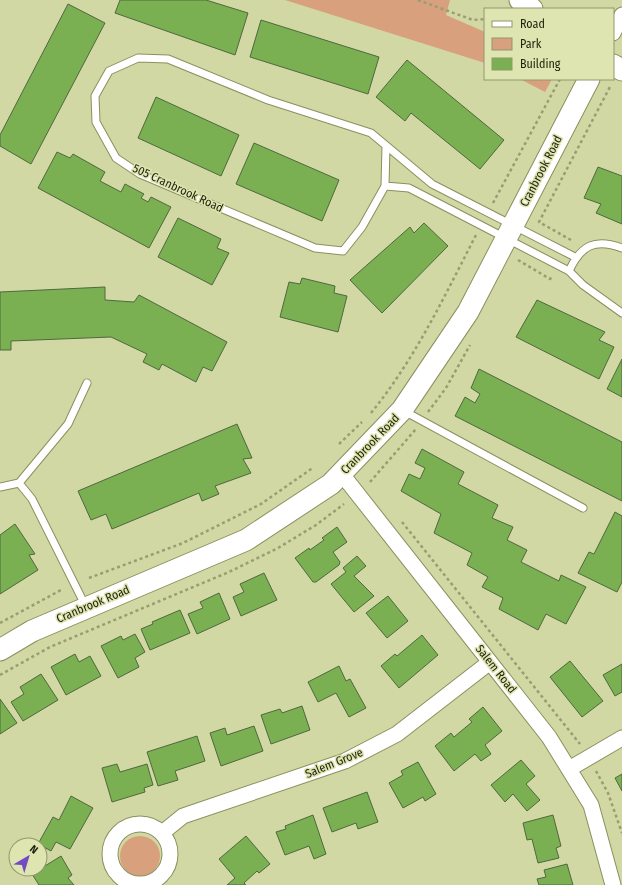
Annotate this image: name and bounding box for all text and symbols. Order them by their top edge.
legend [484,8,614,80]
text: Road [520,17,545,31]
text: Park [520,37,542,51]
text: Building [520,57,561,71]
street label: Cranbrook Road [517,133,565,209]
street label: 505 Cranbrook Road [131,161,225,215]
street label: Cranbrook Road [338,411,402,477]
street label: Cranbrook Road [54,582,132,626]
street label: Salem Road [473,642,519,696]
street label: Salem Grove [303,745,365,781]
north arrow [8,837,48,877]
text: N [27,842,40,857]

